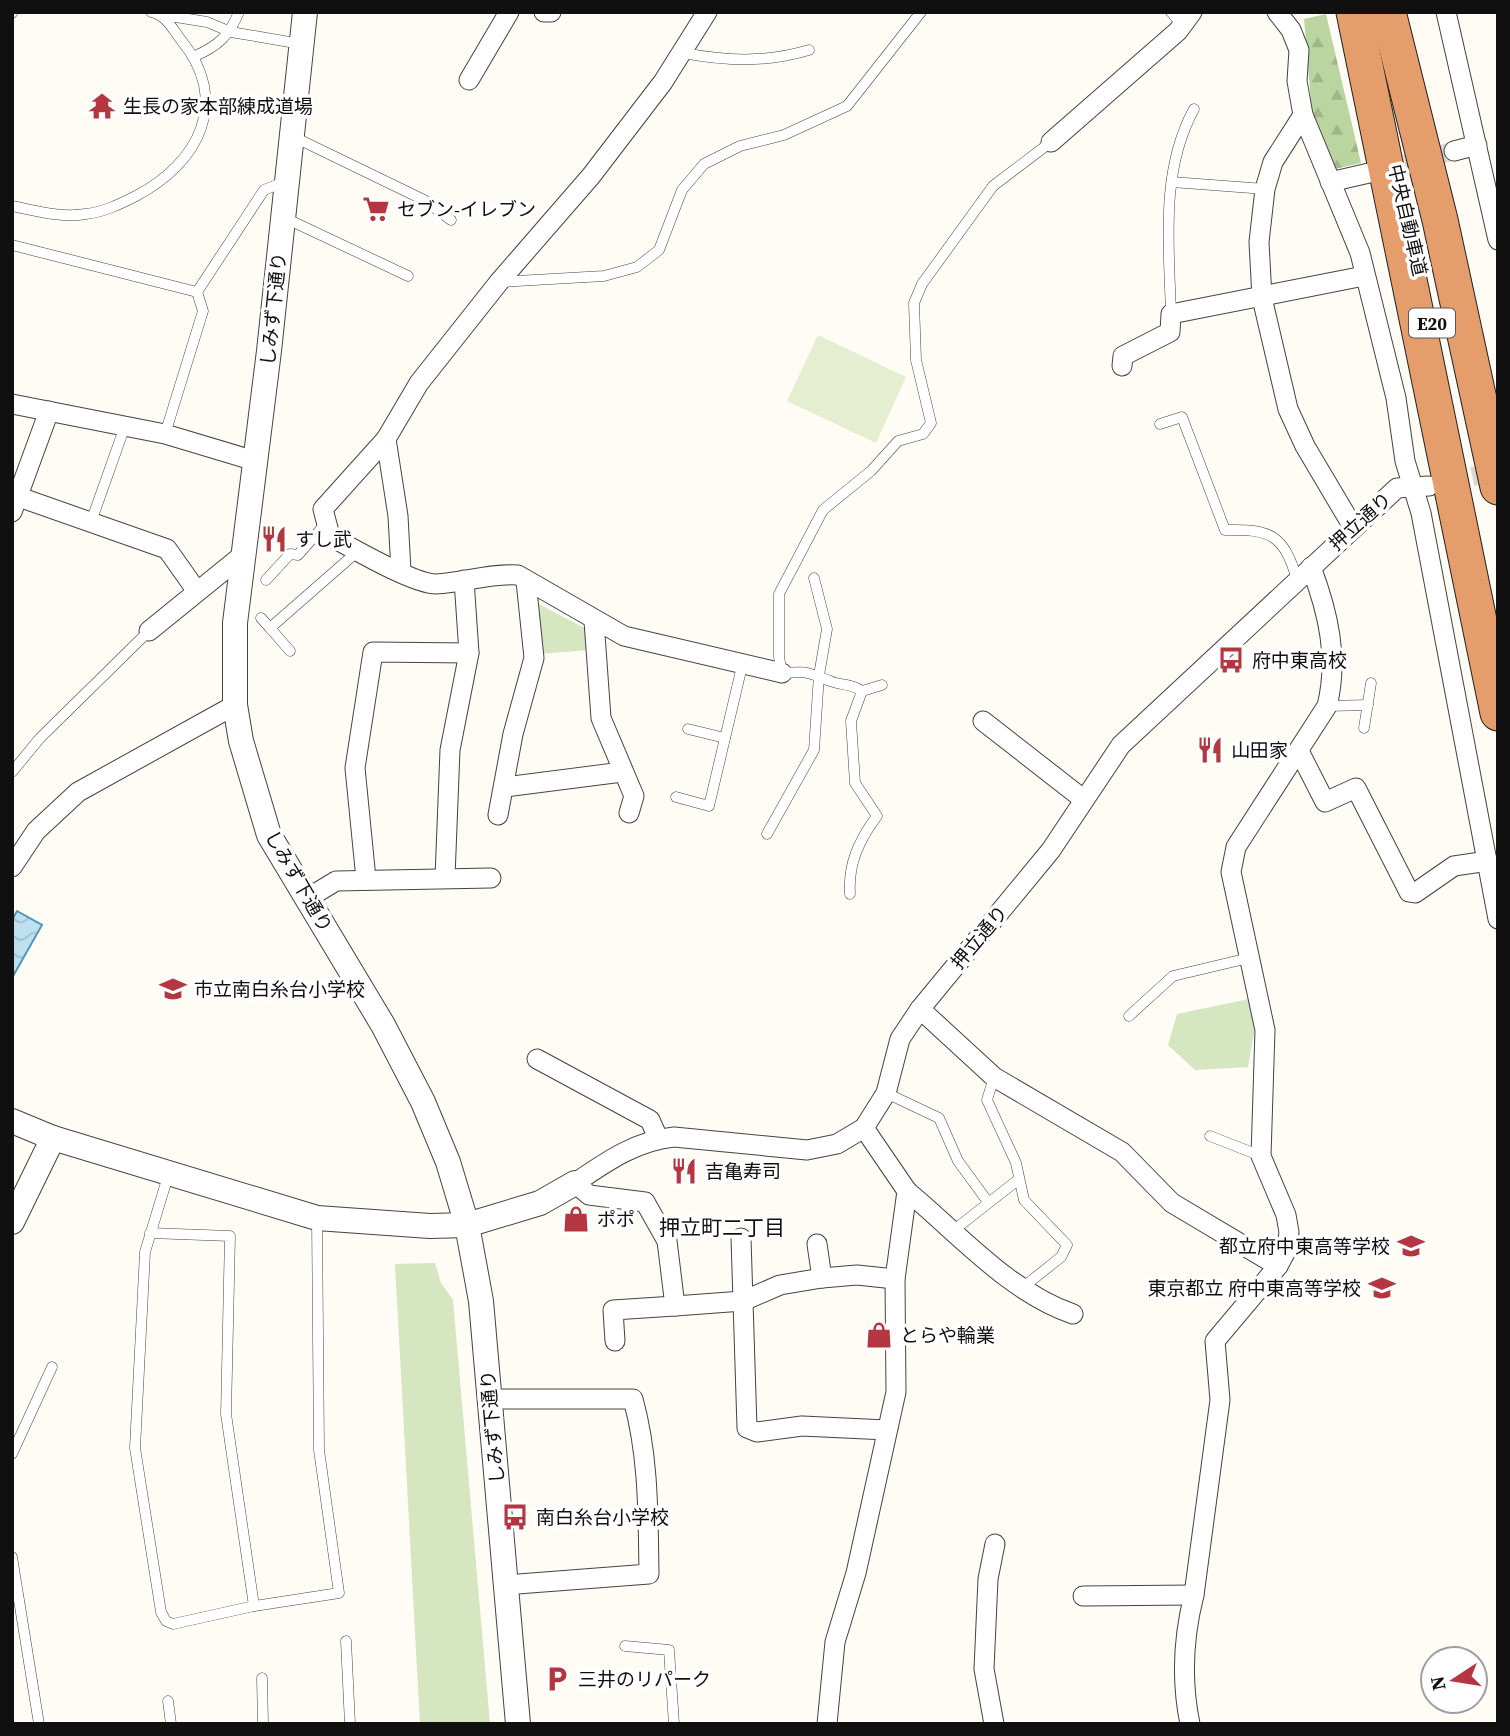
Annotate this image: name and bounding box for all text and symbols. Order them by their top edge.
temple icon: 生長の家本部練成道場 [87,91,117,121]
place label: 生長の家本部練成道場 [123,93,313,119]
street label: 中央自動車道 [1383,162,1433,278]
supermarket icon: セブン-イレブン [361,194,391,224]
place label: セブン-イレブン [397,196,536,222]
street label: しみず下通り [254,251,292,367]
road number: E20 [1409,309,1455,338]
street label: 押立通り [1323,486,1397,556]
restaurant icon: すし武 [259,524,289,554]
place label: すし武 [295,526,352,552]
bus stop icon: 府中東高校 [1216,645,1246,675]
place label: 府中東高校 [1252,647,1347,673]
restaurant icon: 山田家 [1195,735,1225,765]
place label: 山田家 [1231,737,1288,763]
street label: しみず下通り [259,825,339,937]
street label: 押立通り [945,900,1013,974]
school or university icon: 市立南白糸台小学校 [158,974,188,1004]
place label: 市立南白糸台小学校 [194,976,365,1002]
restaurant icon: 吉亀寿司 [669,1156,699,1186]
place label: 吉亀寿司 [705,1158,781,1184]
shop icon: ポポ [561,1204,591,1234]
place label: ポポ [597,1206,635,1232]
district label: 押立町二丁目 [659,1213,785,1242]
school or university icon: 都立府中東高等学校 [1396,1231,1426,1261]
place label: 都立府中東高等学校 [1219,1233,1390,1259]
school or university icon: 東京都立 府中東高等学校 [1367,1273,1397,1303]
place label: 東京都立 府中東高等学校 [1148,1275,1361,1301]
shop icon: とらや輪業 [864,1320,894,1350]
place label: とらや輪業 [900,1322,995,1348]
street label: しみず下通り [474,1369,510,1485]
bus stop icon: 南白糸台小学校 [500,1502,530,1532]
place label: 南白糸台小学校 [536,1504,669,1530]
north arrow [1419,1645,1489,1715]
parking icon: 三井のリパーク [542,1664,572,1694]
place label: 三井のリパーク [578,1666,711,1692]
text: N [1423,1674,1452,1693]

